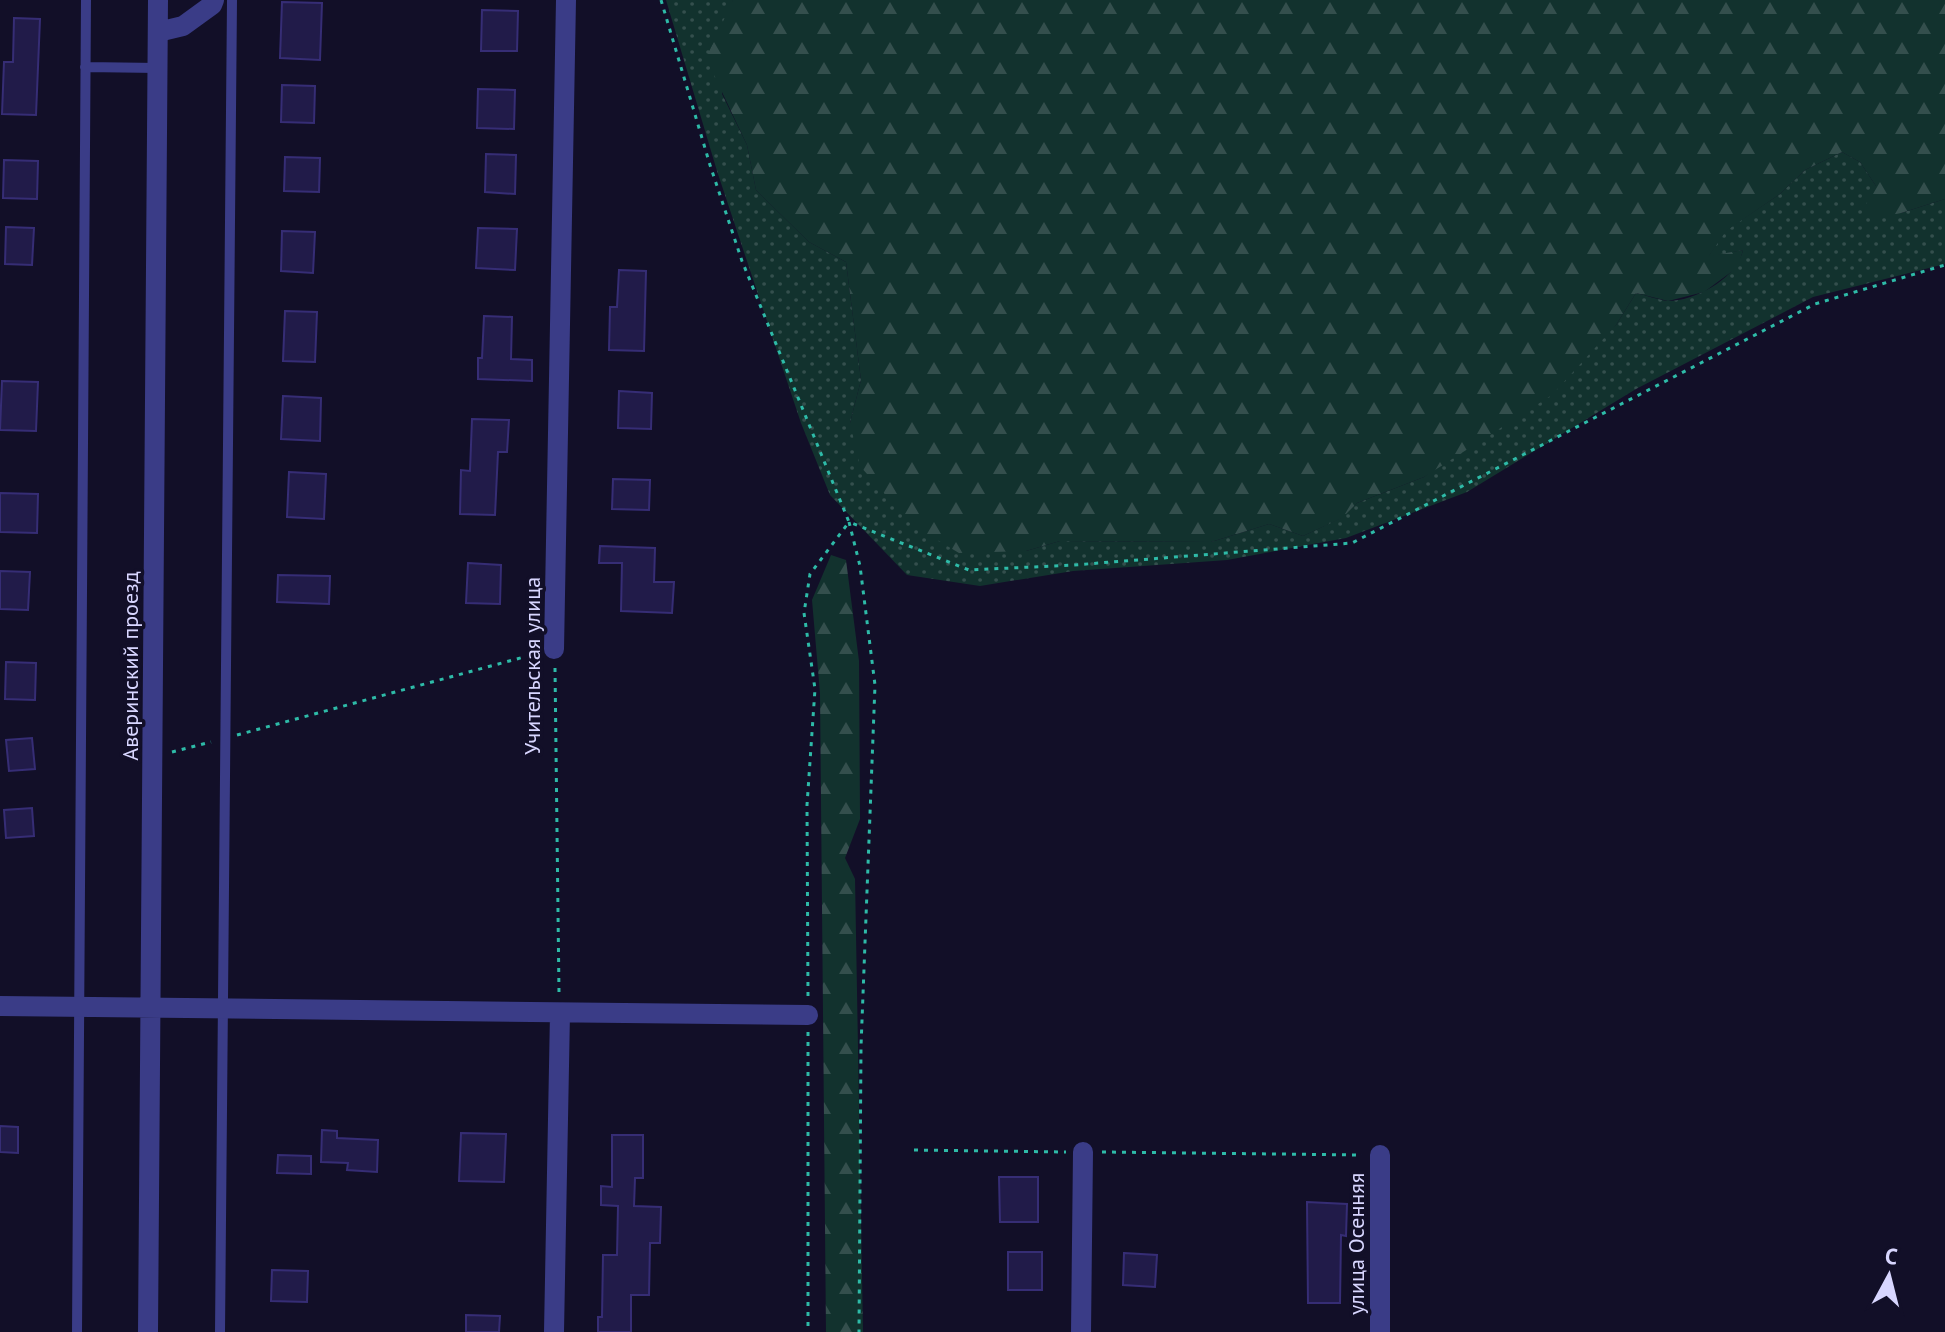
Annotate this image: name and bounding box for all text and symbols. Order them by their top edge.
street label: Аверинский проезд [116,571,144,761]
street label: Учительская улица [518,577,546,755]
street label: улица Осенняя [1342,1173,1370,1315]
north arrow [1849,1236,1929,1316]
text: С [1884,1242,1899,1271]

